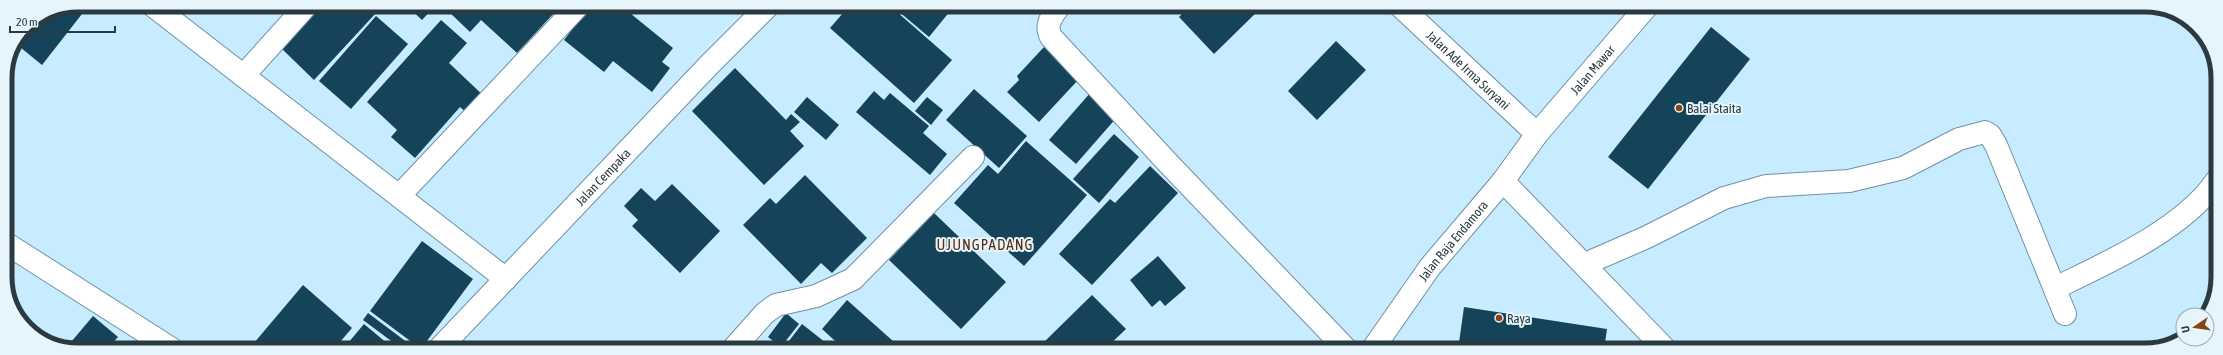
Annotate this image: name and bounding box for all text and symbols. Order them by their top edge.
scale bar [10,8,115,34]
text: 20 m [16,15,38,29]
street label: Jalan Ade Irma Suryani [1423,28,1513,113]
street label: Jalan Mawar [1567,42,1618,98]
place label: Balai Staita [1687,101,1742,116]
marker: Balai Staita [1674,103,1684,113]
street label: Jalan Cempaka [572,146,634,209]
street label: Jalan Raja Endamora [1415,198,1491,284]
district label: UJUNGPADANG [937,236,1033,253]
north arrow [2175,307,2215,347]
place label: Raya [1507,311,1531,326]
marker: Raya [1494,313,1504,323]
text: U [2179,325,2192,334]

